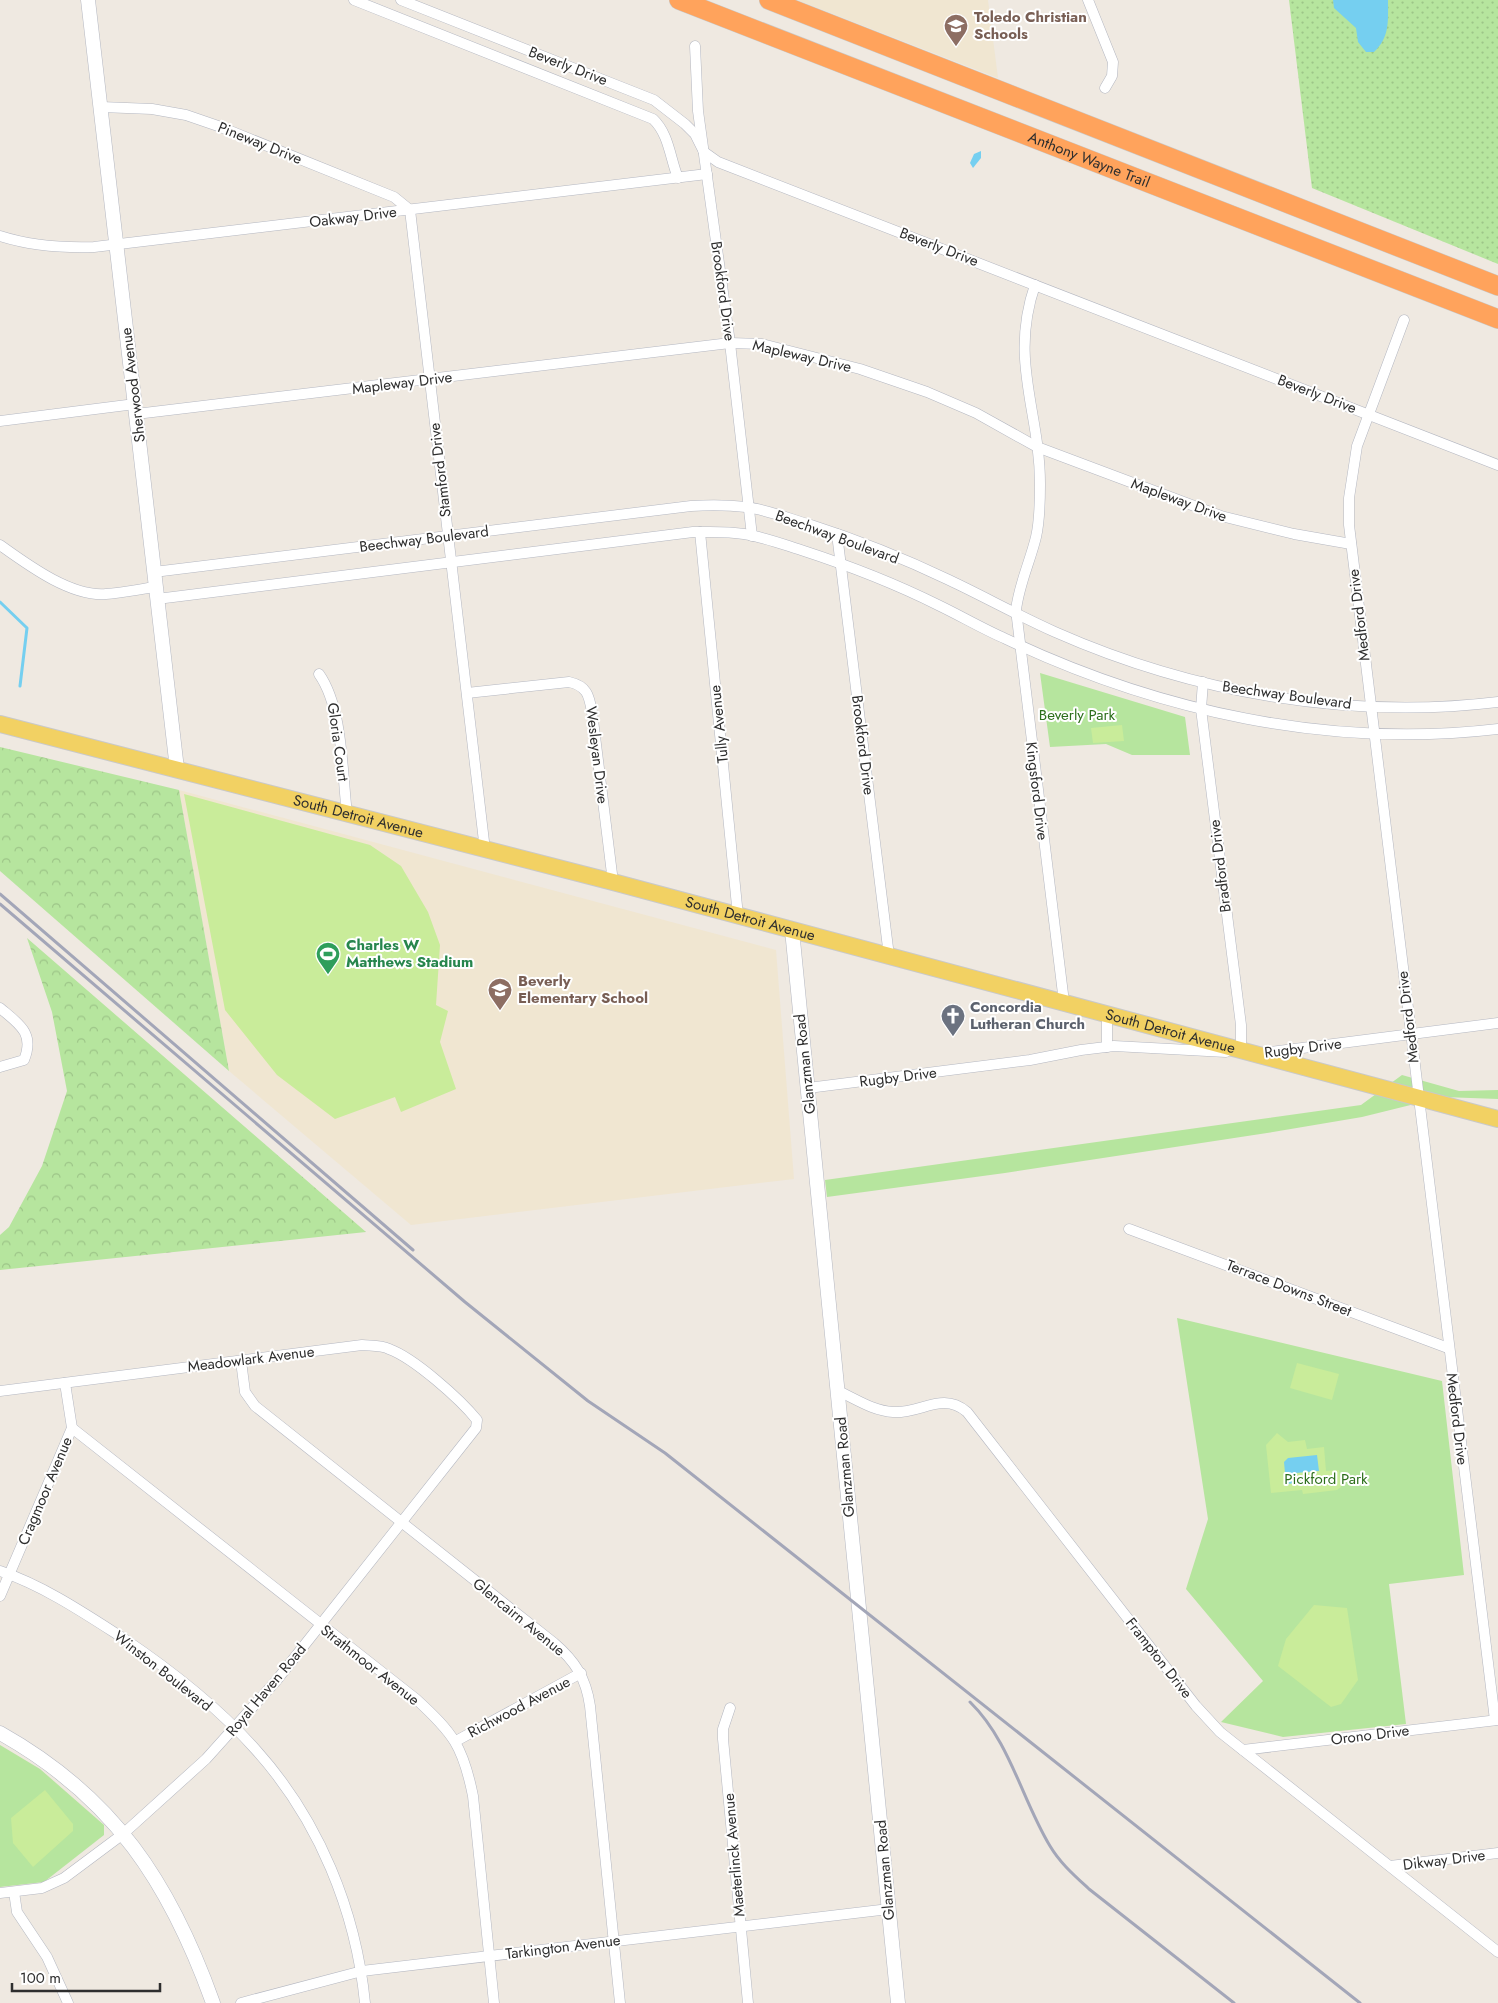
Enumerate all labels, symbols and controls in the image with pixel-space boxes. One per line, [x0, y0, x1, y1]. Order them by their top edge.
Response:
place label: Toledo Christian Schools [974, 6, 1087, 45]
school or university icon: Toledo Christian Schools [943, 13, 969, 47]
street label: Beverly Drive [525, 41, 611, 91]
street label: Pineway Drive [214, 116, 306, 170]
street label: Anthony Wayne Trail [1025, 126, 1153, 193]
street label: Oakway Drive [308, 201, 398, 233]
street label: Beverly Drive [896, 222, 982, 272]
street label: Brookford Drive [705, 240, 741, 342]
street label: Sherwood Avenue [115, 326, 151, 444]
street label: Mapleway Drive [750, 334, 854, 378]
street label: Mapleway Drive [351, 366, 454, 400]
street label: Beverly Drive [1274, 369, 1360, 419]
street label: Stamford Drive [423, 421, 457, 518]
street label: Mapleway Drive [1128, 472, 1230, 528]
street label: Beechway Boulevard [772, 504, 902, 570]
street label: Beechway Boulevard [358, 520, 490, 558]
street label: Medford Drive [1342, 568, 1376, 662]
street label: Beechway Boulevard [1221, 675, 1353, 715]
street label: Tully Avenue [704, 684, 734, 764]
street label: Brookford Drive [846, 694, 880, 796]
street label: Gloria Court [322, 701, 354, 783]
park label: Beverly Park [1039, 704, 1116, 726]
street label: Wesleyan Drive [580, 705, 614, 805]
street label: Kingsford Drive [1020, 741, 1054, 842]
street label: South Detroit Avenue [291, 789, 426, 844]
street label: Bradford Drive [1203, 818, 1237, 914]
street label: South Detroit Avenue [683, 891, 818, 947]
place label: Charles W Matthews Stadium [346, 934, 473, 973]
sports icon: Charles W Matthews Stadium [315, 941, 341, 975]
place label: Beverly Elementary School [518, 970, 648, 1009]
street label: Medford Drive [1391, 970, 1425, 1064]
school or university icon: Beverly Elementary School [487, 977, 513, 1011]
place label: Concordia Lutheran Church [970, 996, 1085, 1035]
church icon: Concordia Lutheran Church [940, 1003, 966, 1037]
street label: South Detroit Avenue [1103, 1003, 1238, 1059]
street label: Glanzman Road [789, 1013, 821, 1115]
street label: Rugby Drive [1263, 1032, 1343, 1064]
street label: Rugby Drive [858, 1061, 938, 1093]
street label: Terrace Downs Street [1223, 1254, 1355, 1322]
street label: Meadowlark Avenue [186, 1340, 316, 1378]
street label: Medford Drive [1440, 1372, 1474, 1466]
street label: Glanzman Road [830, 1416, 860, 1518]
street label: Cragmoor Avenue [12, 1433, 78, 1549]
park label: Pickford Park [1284, 1468, 1368, 1490]
street label: Glencairn Avenue [468, 1573, 570, 1661]
street label: Frampton Drive [1120, 1613, 1198, 1703]
street label: Strathmoor Avenue [316, 1619, 424, 1711]
street label: Winston Boulevard [109, 1625, 217, 1717]
street label: Royal Haven Road [221, 1639, 311, 1741]
street label: Richwood Avenue [464, 1671, 574, 1743]
street label: Orono Drive [1330, 1719, 1411, 1751]
street label: Maeterlinck Avenue [718, 1792, 750, 1918]
street label: Glanzman Road [870, 1819, 900, 1921]
street label: Dikway Drive [1402, 1844, 1487, 1876]
street label: Tarkington Avenue [504, 1929, 622, 1965]
scale bar [12, 1960, 160, 1992]
text: 100 m [20, 1967, 61, 1989]

